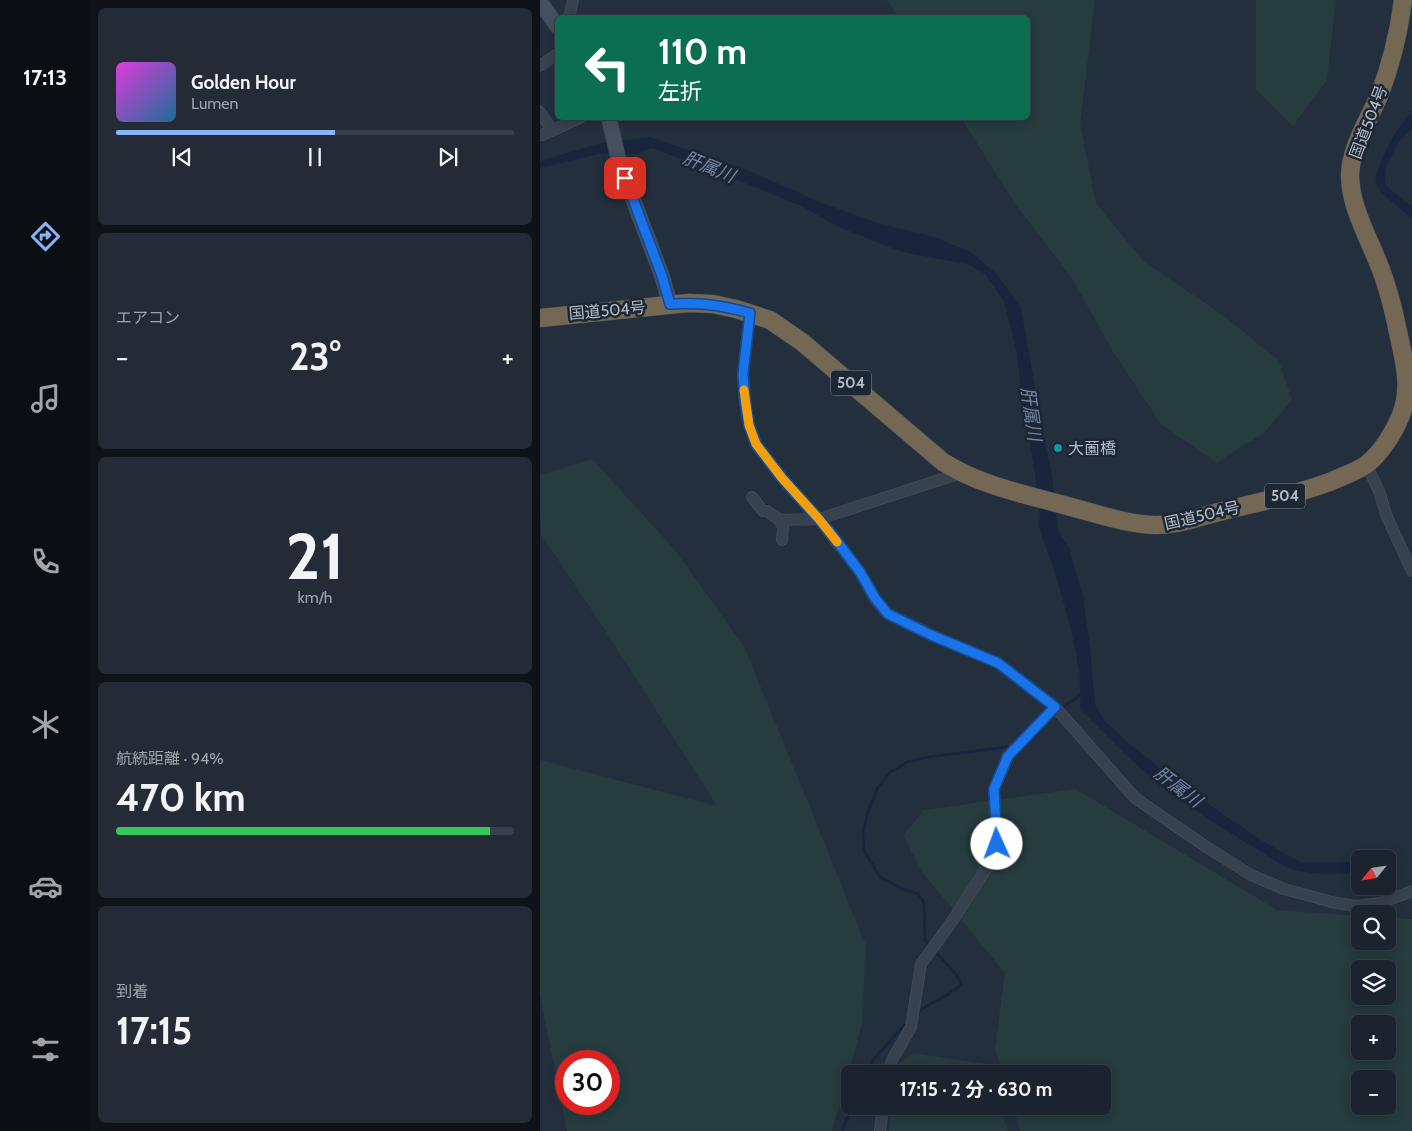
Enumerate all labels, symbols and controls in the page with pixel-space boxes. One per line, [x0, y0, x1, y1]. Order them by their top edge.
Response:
text: 110 m [658, 30, 747, 73]
icon: left [575, 35, 640, 100]
text: 17:13 [23, 64, 67, 91]
text: Golden Hour [191, 71, 296, 94]
text: 左折 [658, 78, 702, 105]
street label: 国道504号 [1346, 83, 1391, 162]
text: Lumen [191, 94, 238, 113]
icon: previous [168, 143, 196, 171]
icon: pause [301, 143, 329, 171]
icon: next [434, 143, 462, 171]
water label: 肝属川 [680, 147, 740, 188]
pin [604, 157, 646, 199]
icon: arrive [611, 164, 639, 192]
icon: directions [28, 219, 63, 254]
street label: 国道504号 [568, 298, 646, 323]
text: エアコン [116, 308, 180, 327]
text: 23° [289, 333, 341, 380]
text: − [116, 340, 128, 374]
text: + [502, 340, 514, 374]
road number: 504 [831, 370, 871, 396]
icon: music [28, 381, 63, 416]
water label: 肝属川 [1016, 386, 1046, 444]
place label: 大薗橋 [1068, 439, 1116, 458]
marker: 大薗橋 [1052, 442, 1064, 454]
road number: 504 [1265, 484, 1305, 508]
street label: 国道504号 [1162, 498, 1242, 533]
text: 21 [286, 516, 344, 595]
icon: phone [28, 544, 63, 579]
text: km/h [297, 588, 333, 607]
icon: climate [28, 707, 63, 742]
text: 航続距離 · 94% [116, 749, 224, 768]
water label: 肝属川 [1150, 762, 1208, 813]
text: 470 km [116, 774, 245, 821]
position arrow [970, 817, 1022, 869]
north arrow [1351, 850, 1396, 895]
map controls [1351, 850, 1396, 1115]
icon: car [28, 869, 63, 904]
button: search [1351, 905, 1396, 950]
button: layers [1351, 960, 1396, 1005]
text: 到着 [116, 982, 148, 1001]
text: 17:15 [116, 1007, 192, 1054]
button: + [1351, 1015, 1396, 1060]
icon: filters [28, 1032, 63, 1067]
speed limit sign: 30 [555, 1050, 620, 1115]
button: − [1351, 1070, 1396, 1115]
text: 17:15 · 2 分 · 630 m [900, 1078, 1052, 1101]

